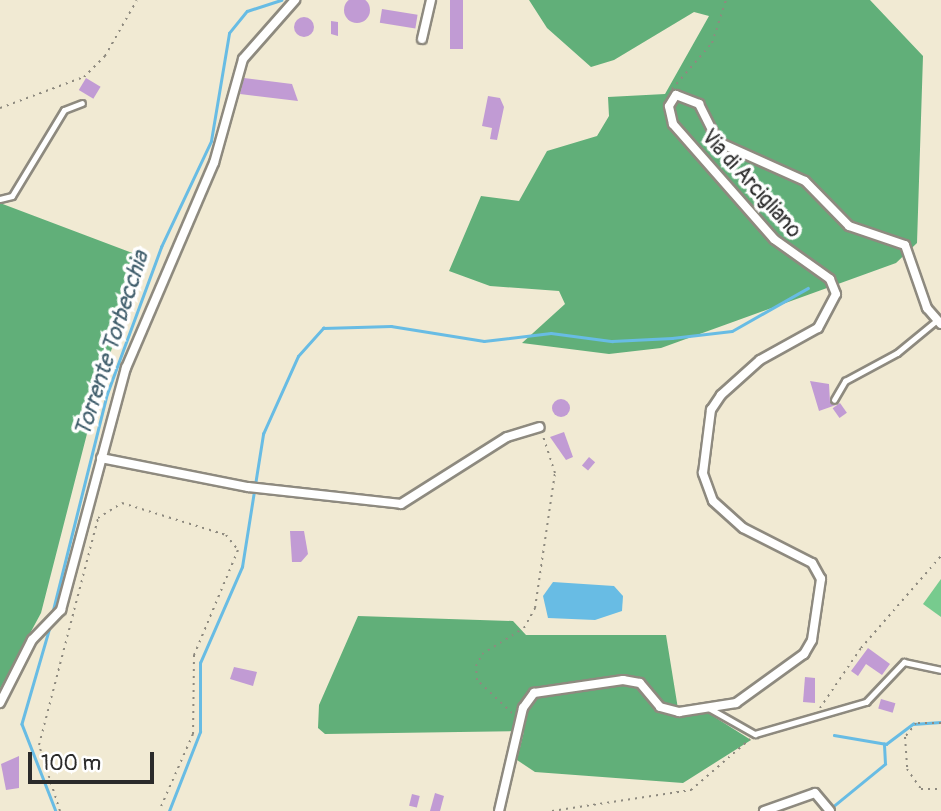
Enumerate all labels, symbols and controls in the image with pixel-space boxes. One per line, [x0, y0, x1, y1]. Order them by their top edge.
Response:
street label: Via di Arcigliano [696, 125, 806, 243]
water label: Torrente Torbecchia [69, 248, 155, 440]
scale bar [32, 738, 158, 782]
text: 100 m [41, 750, 101, 777]

